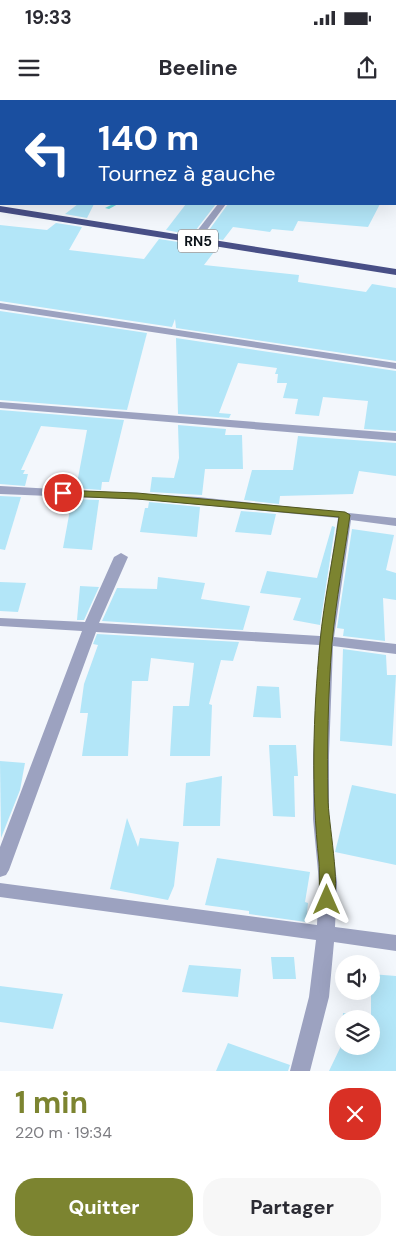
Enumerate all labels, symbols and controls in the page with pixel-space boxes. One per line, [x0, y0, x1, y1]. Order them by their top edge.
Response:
text: 19:33 [25, 5, 72, 30]
text: Beeline [158, 53, 238, 82]
icon: menu [15, 54, 43, 82]
icon: share [353, 54, 381, 82]
text: 140 m [98, 115, 199, 161]
icon: left [15, 120, 80, 185]
text: Tournez à gauche [98, 159, 276, 188]
road number: RN5 [178, 230, 218, 252]
pin [42, 472, 84, 514]
icon: arrive [49, 479, 77, 507]
position arrow [300, 873, 352, 925]
map controls [335, 955, 380, 1055]
button: sound [335, 955, 380, 1000]
button: layers [335, 1010, 380, 1055]
text: 1 min [15, 1083, 88, 1122]
button: close [329, 1088, 381, 1140]
text: 220 m · 19:34 [15, 1122, 112, 1143]
button: Quitter [15, 1178, 193, 1236]
button: Partager [203, 1178, 381, 1236]

